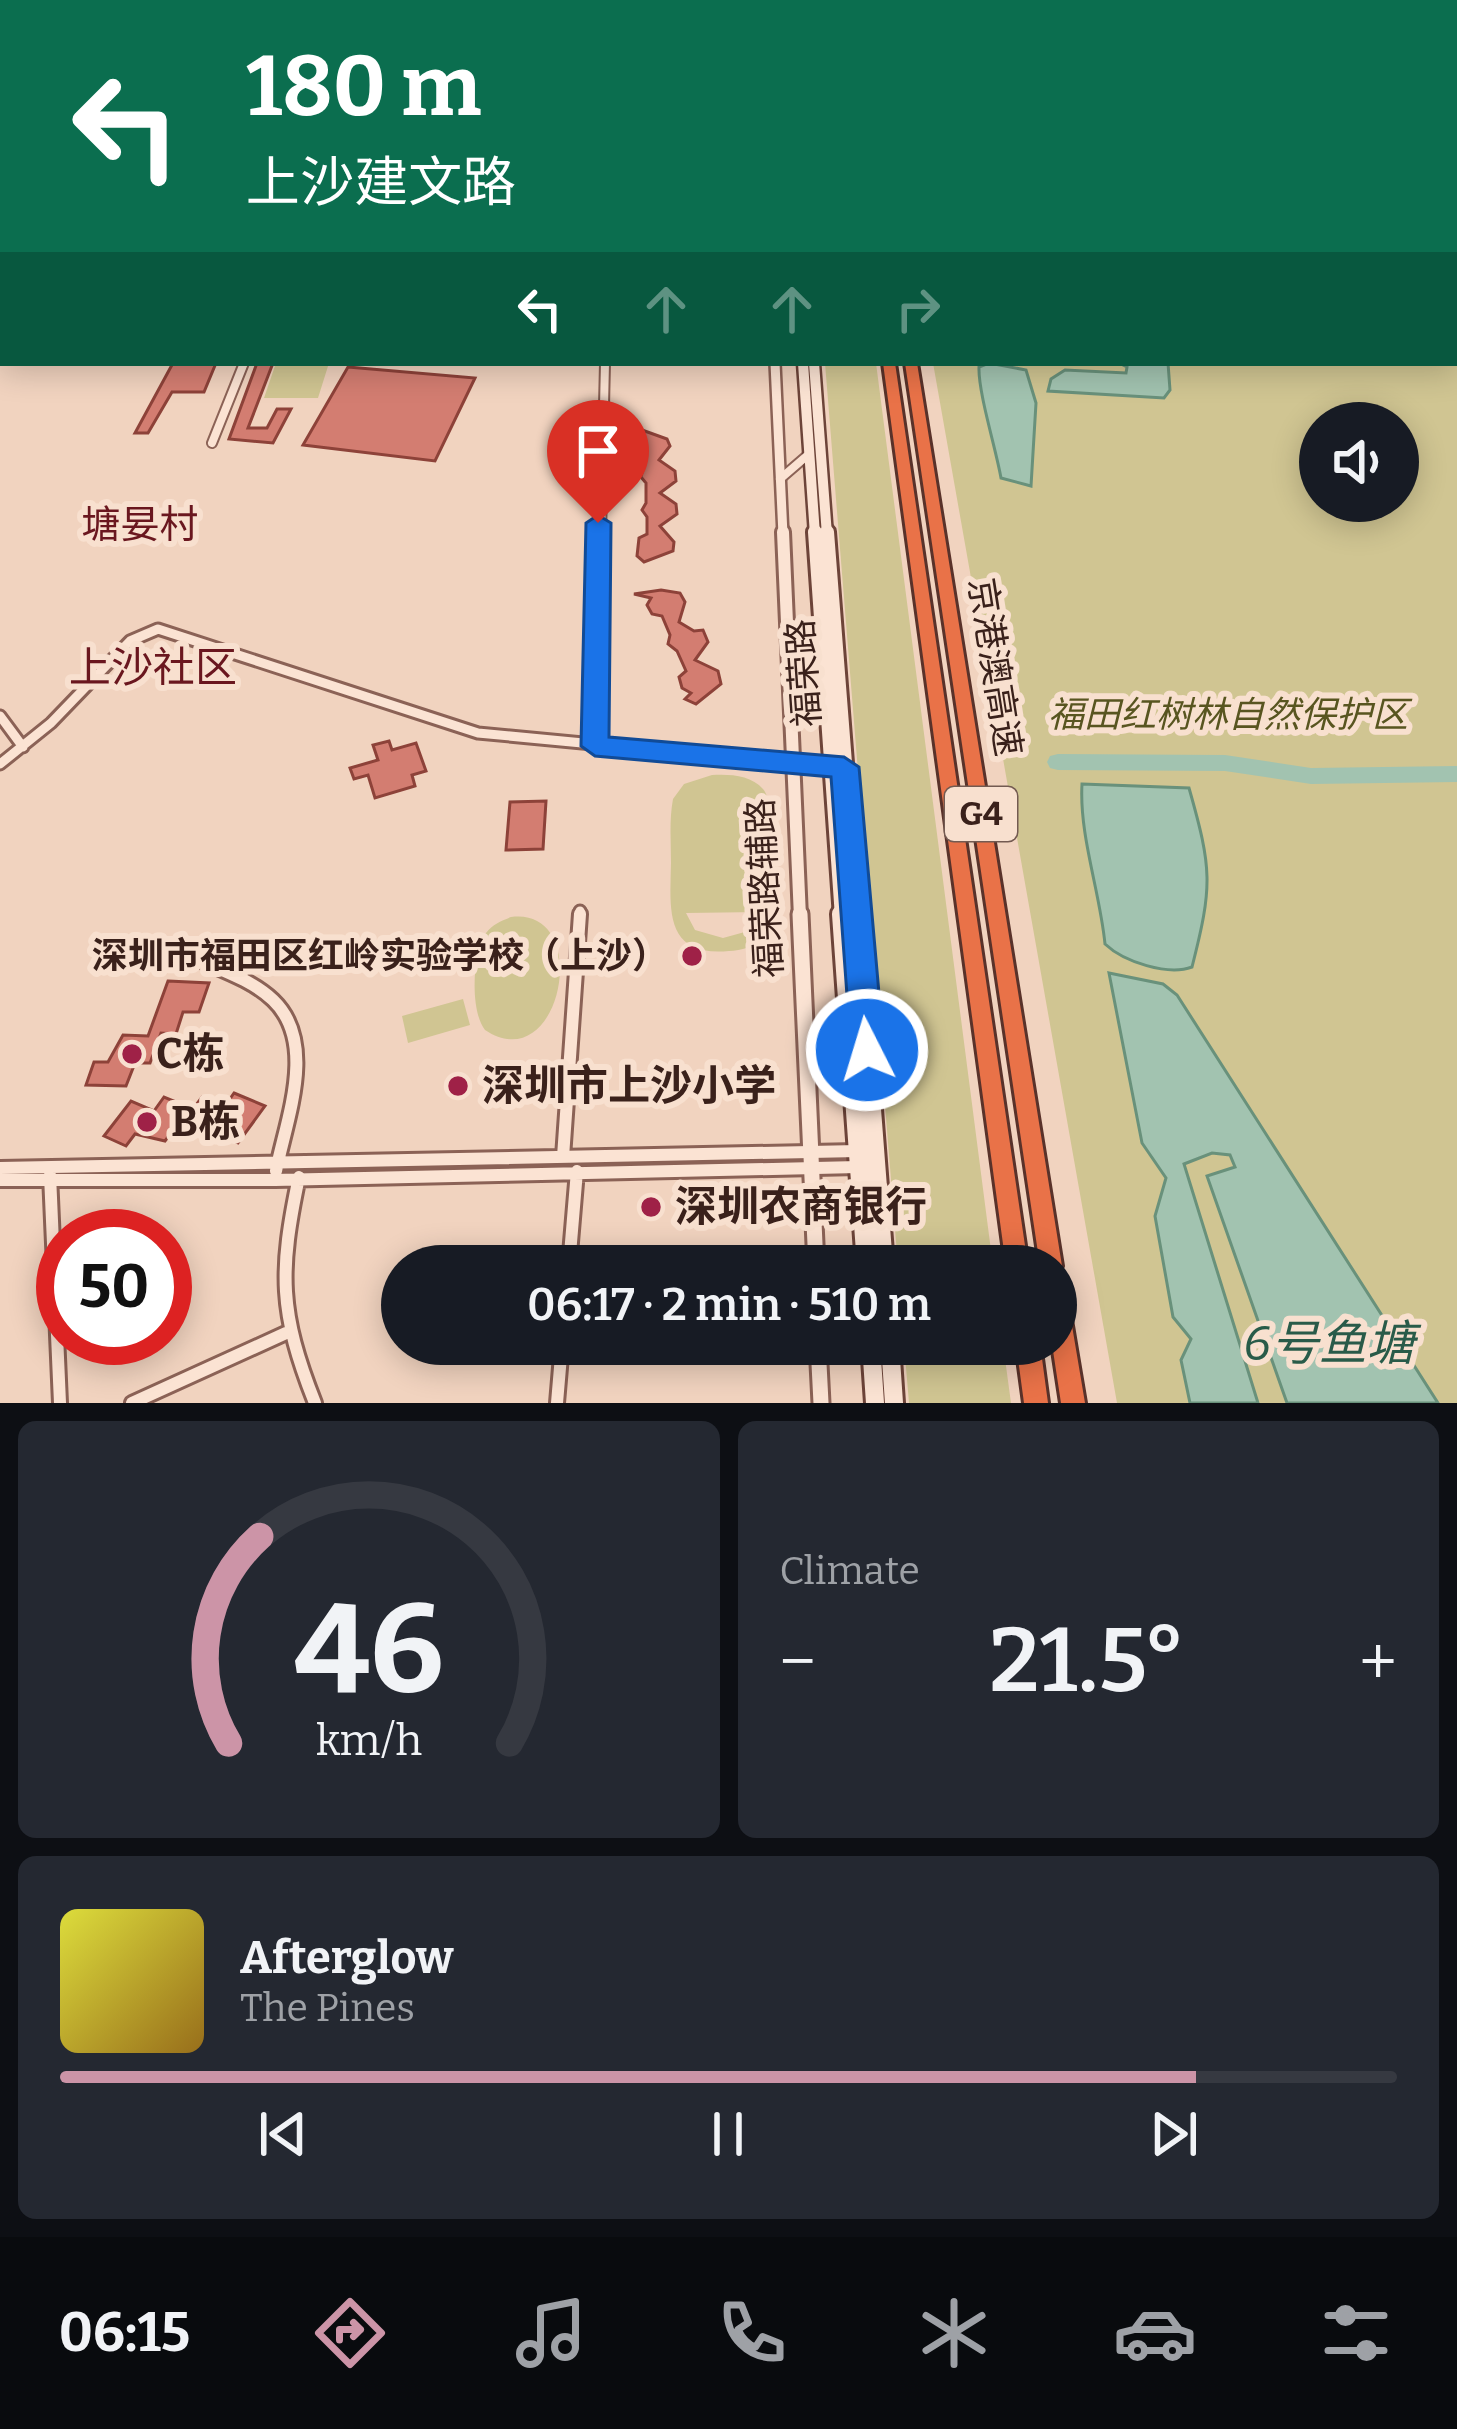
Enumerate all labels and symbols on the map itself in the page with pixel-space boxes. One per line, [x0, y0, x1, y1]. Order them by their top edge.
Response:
pin [547, 400, 649, 523]
district label: 塘妟村 [81, 502, 199, 548]
street label: 京港澳高速 [959, 575, 1031, 759]
street label: 福荣路 [778, 618, 830, 728]
district label: 上沙社区 [69, 643, 237, 693]
park label: 福田红树林自然保护区 [1048, 693, 1413, 737]
road number: G4 [945, 787, 1017, 841]
street label: 福荣路辅路 [738, 797, 792, 979]
place label: 深圳市福田区红岭实验学校（上沙） [92, 934, 668, 978]
marker: 深圳市福田区红岭实验学校（上沙） [679, 943, 705, 969]
position arrow [804, 987, 930, 1113]
place label: C栋 [156, 1029, 225, 1079]
marker: C栋 [119, 1041, 145, 1067]
place label: 深圳市上沙小学 [482, 1061, 776, 1111]
marker: 深圳市上沙小学 [445, 1073, 471, 1099]
place label: B栋 [171, 1097, 240, 1147]
marker: B栋 [134, 1109, 160, 1135]
place label: 深圳农商银行 [675, 1182, 927, 1232]
marker: 深圳农商银行 [638, 1194, 664, 1220]
speed limit sign: 50 [36, 1209, 192, 1365]
water label: 6号鱼塘 [1243, 1315, 1422, 1373]

